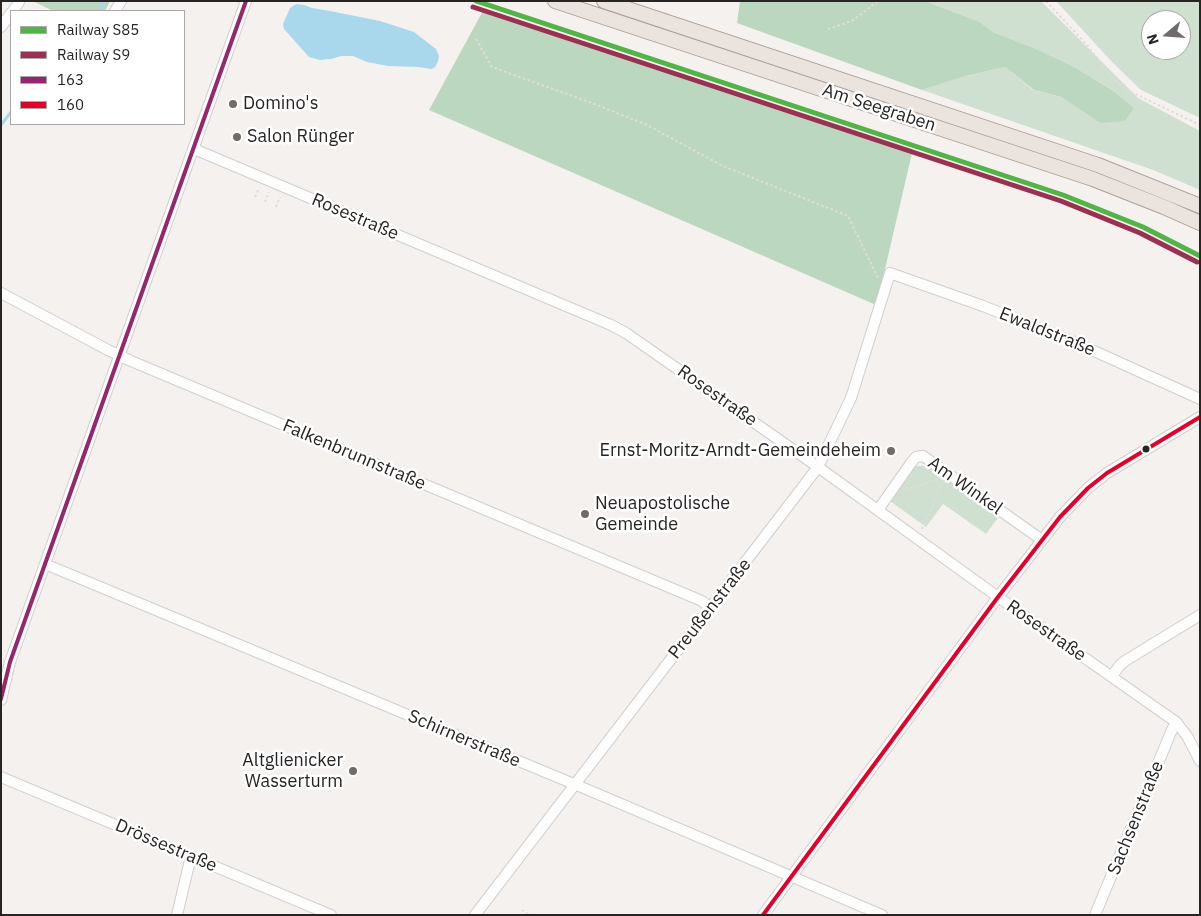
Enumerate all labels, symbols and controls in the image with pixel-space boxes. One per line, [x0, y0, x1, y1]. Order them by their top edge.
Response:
legend [10, 10, 185, 125]
north arrow [1141, 10, 1191, 60]
text: Railway S85 [57, 20, 139, 39]
text: N [1143, 32, 1163, 47]
text: Railway S9 [57, 45, 130, 64]
text: 163 [57, 70, 84, 89]
street label: Am Seegraben [820, 80, 938, 136]
place label: Domino's [243, 93, 318, 115]
text: 160 [57, 95, 84, 114]
marker: Domino's [227, 98, 239, 110]
place label: Salon Rünger [247, 126, 354, 148]
marker: Salon Rünger [231, 131, 243, 143]
street label: Rosestraße [308, 189, 402, 245]
street label: Ewaldstraße [996, 303, 1098, 361]
street label: Rosestraße [673, 361, 761, 431]
street label: Falkenbrunnstraße [279, 415, 429, 495]
place label: Ernst-Moritz-Arndt-Gemeindeheim [599, 440, 881, 462]
unlabelled marker [1141, 444, 1151, 454]
marker: Ernst-Moritz-Arndt-Gemeindeheim [885, 445, 897, 457]
street label: Am Winkel [923, 452, 1007, 520]
place label: Neuapostolische Gemeinde [595, 493, 730, 536]
marker: Neuapostolische Gemeinde [579, 508, 591, 520]
street label: Preußenstraße [664, 554, 756, 664]
street label: Rosestraße [1002, 596, 1090, 666]
street label: Schirnerstraße [405, 706, 523, 772]
place label: Altglienicker Wasserturm [242, 750, 343, 792]
street label: Sachsenstraße [1103, 758, 1169, 878]
marker: Altglienicker Wasserturm [347, 765, 359, 777]
street label: Drössestraße [112, 815, 220, 877]

